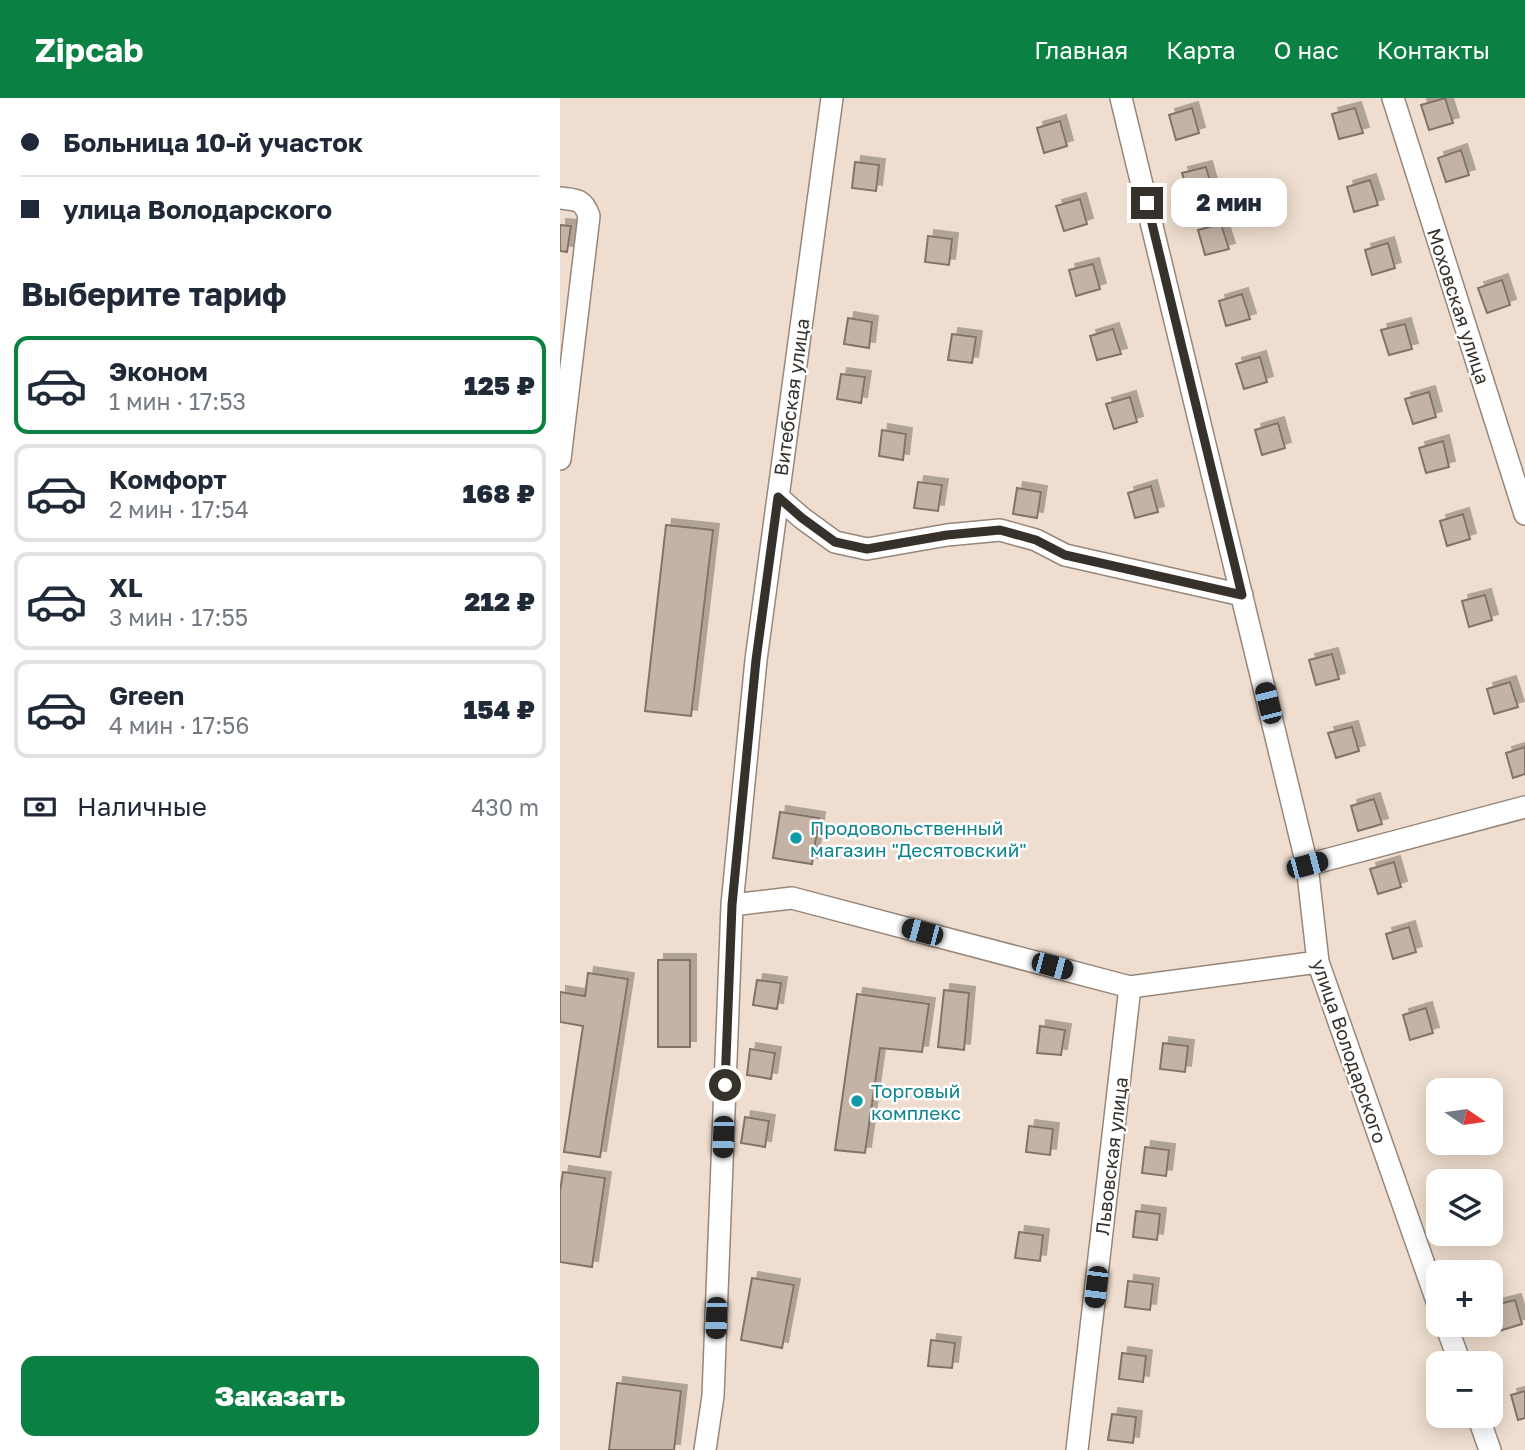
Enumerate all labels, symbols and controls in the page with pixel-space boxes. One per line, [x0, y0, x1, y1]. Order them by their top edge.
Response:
text: Zipcab [35, 30, 144, 69]
text: Главная [1034, 35, 1128, 64]
text: Карта [1166, 35, 1236, 64]
text: О нас [1274, 35, 1339, 64]
text: Контакты [1377, 35, 1490, 64]
text: Больница 10-й участок [63, 127, 363, 158]
callout: 2 мин [1172, 178, 1287, 228]
route end [1131, 187, 1163, 219]
text: 2 мин [1196, 188, 1262, 216]
text: улица Володарского [63, 194, 332, 225]
street label: Моховская улица [1423, 225, 1495, 387]
text: Выберите тариф [21, 275, 287, 313]
street label: Витебская улица [769, 317, 813, 477]
icon: car [25, 354, 88, 417]
text: Эконом [109, 356, 208, 387]
text: 125 ₽ [464, 370, 535, 401]
text: 1 мин · 17:53 [109, 387, 246, 415]
icon: car [25, 462, 88, 525]
text: Комфорт [109, 464, 227, 495]
text: 168 ₽ [463, 478, 535, 509]
text: 2 мин · 17:54 [109, 495, 249, 523]
icon: car [25, 570, 88, 633]
text: XL [109, 572, 143, 603]
text: 212 ₽ [464, 586, 535, 617]
text: 3 мин · 17:55 [109, 603, 248, 631]
icon: car [25, 678, 88, 741]
text: Green [109, 680, 184, 711]
car [1253, 680, 1284, 726]
text: 154 ₽ [464, 694, 535, 725]
text: 4 мин · 17:56 [109, 711, 249, 739]
icon: cash [21, 788, 59, 826]
text: Наличные [77, 791, 207, 822]
text: 430 m [471, 793, 539, 821]
place label: Продовольственный магазин "Деcятовский" [810, 816, 1027, 861]
marker: Продовольственный магазин "Деcятовский" [788, 830, 804, 846]
car [1284, 849, 1331, 881]
car [899, 916, 946, 948]
car [1029, 950, 1076, 982]
street label: улица Володарского [1308, 956, 1392, 1146]
route start [709, 1069, 741, 1101]
street label: Львовская улица [1090, 1075, 1132, 1237]
north arrow [1426, 1078, 1503, 1155]
map controls [1426, 1078, 1503, 1428]
place label: Торговый комплекс [871, 1079, 961, 1124]
marker: Торговый комплекс [849, 1093, 865, 1109]
car [712, 1116, 735, 1158]
button: layers [1426, 1169, 1503, 1246]
button: + [1426, 1260, 1503, 1337]
car [1084, 1265, 1109, 1309]
car [705, 1297, 728, 1339]
button: − [1426, 1351, 1503, 1428]
button: Заказать [21, 1356, 539, 1436]

